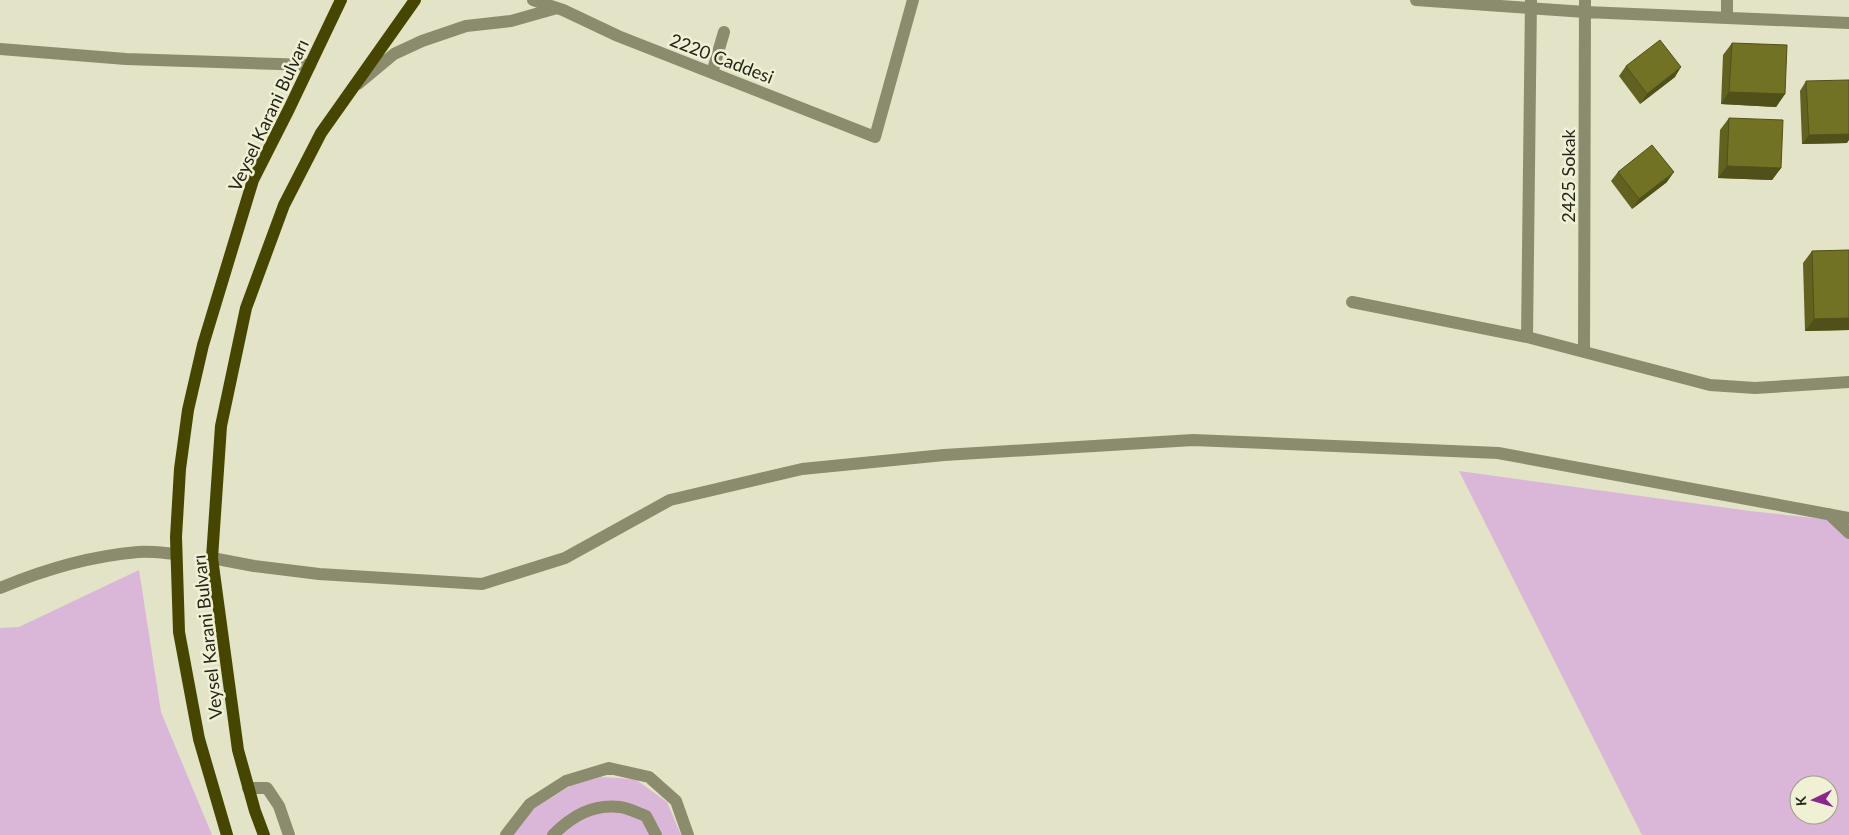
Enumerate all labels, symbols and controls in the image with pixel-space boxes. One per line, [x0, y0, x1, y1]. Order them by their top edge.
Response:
street label: 2220 Caddesi [667, 28, 777, 88]
street label: Veysel Karani Bulvarı [223, 36, 313, 194]
street label: 2425 Sokak [1557, 128, 1579, 223]
street label: Veysel Karani Bulvarı [187, 554, 227, 720]
north arrow [1789, 775, 1839, 825]
text: K [1792, 795, 1809, 807]

